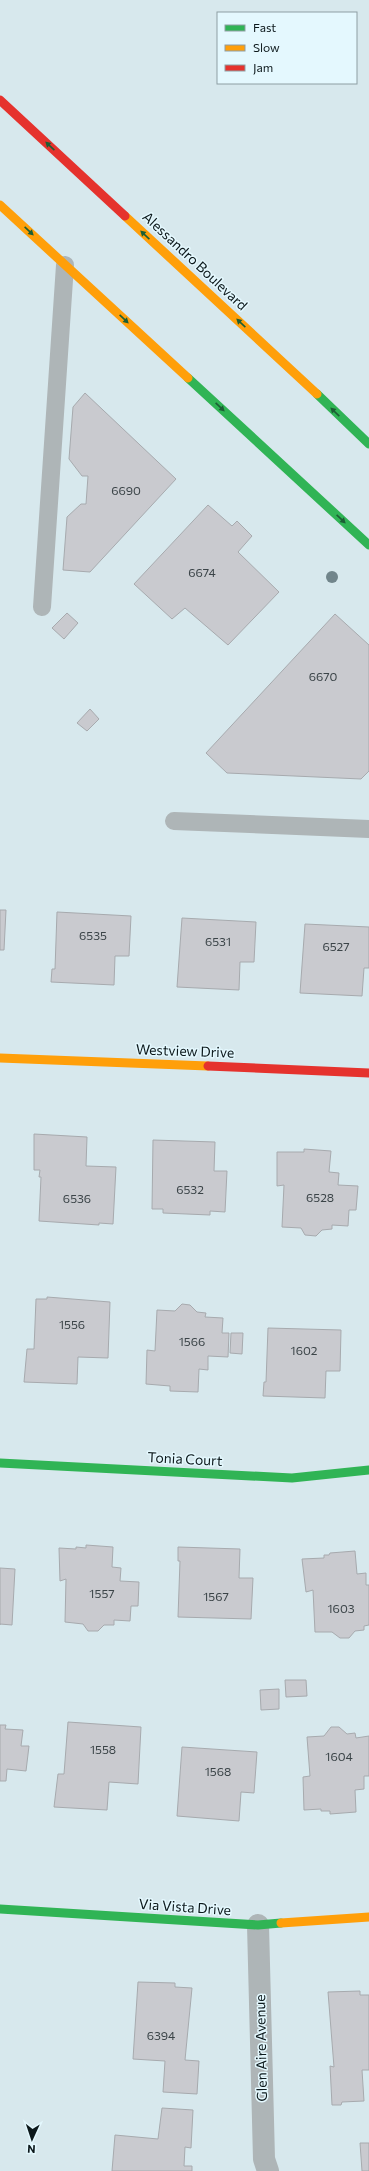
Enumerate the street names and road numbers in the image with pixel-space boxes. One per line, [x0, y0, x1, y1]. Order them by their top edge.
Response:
street label: Alessandro Boulevard [139, 208, 251, 314]
street label: Westview Drive [136, 1040, 235, 1061]
street label: Tonia Court [147, 1448, 223, 1469]
street label: Via Vista Drive [138, 1895, 232, 1918]
street label: Glen Aire Avenue [251, 1994, 270, 2102]

